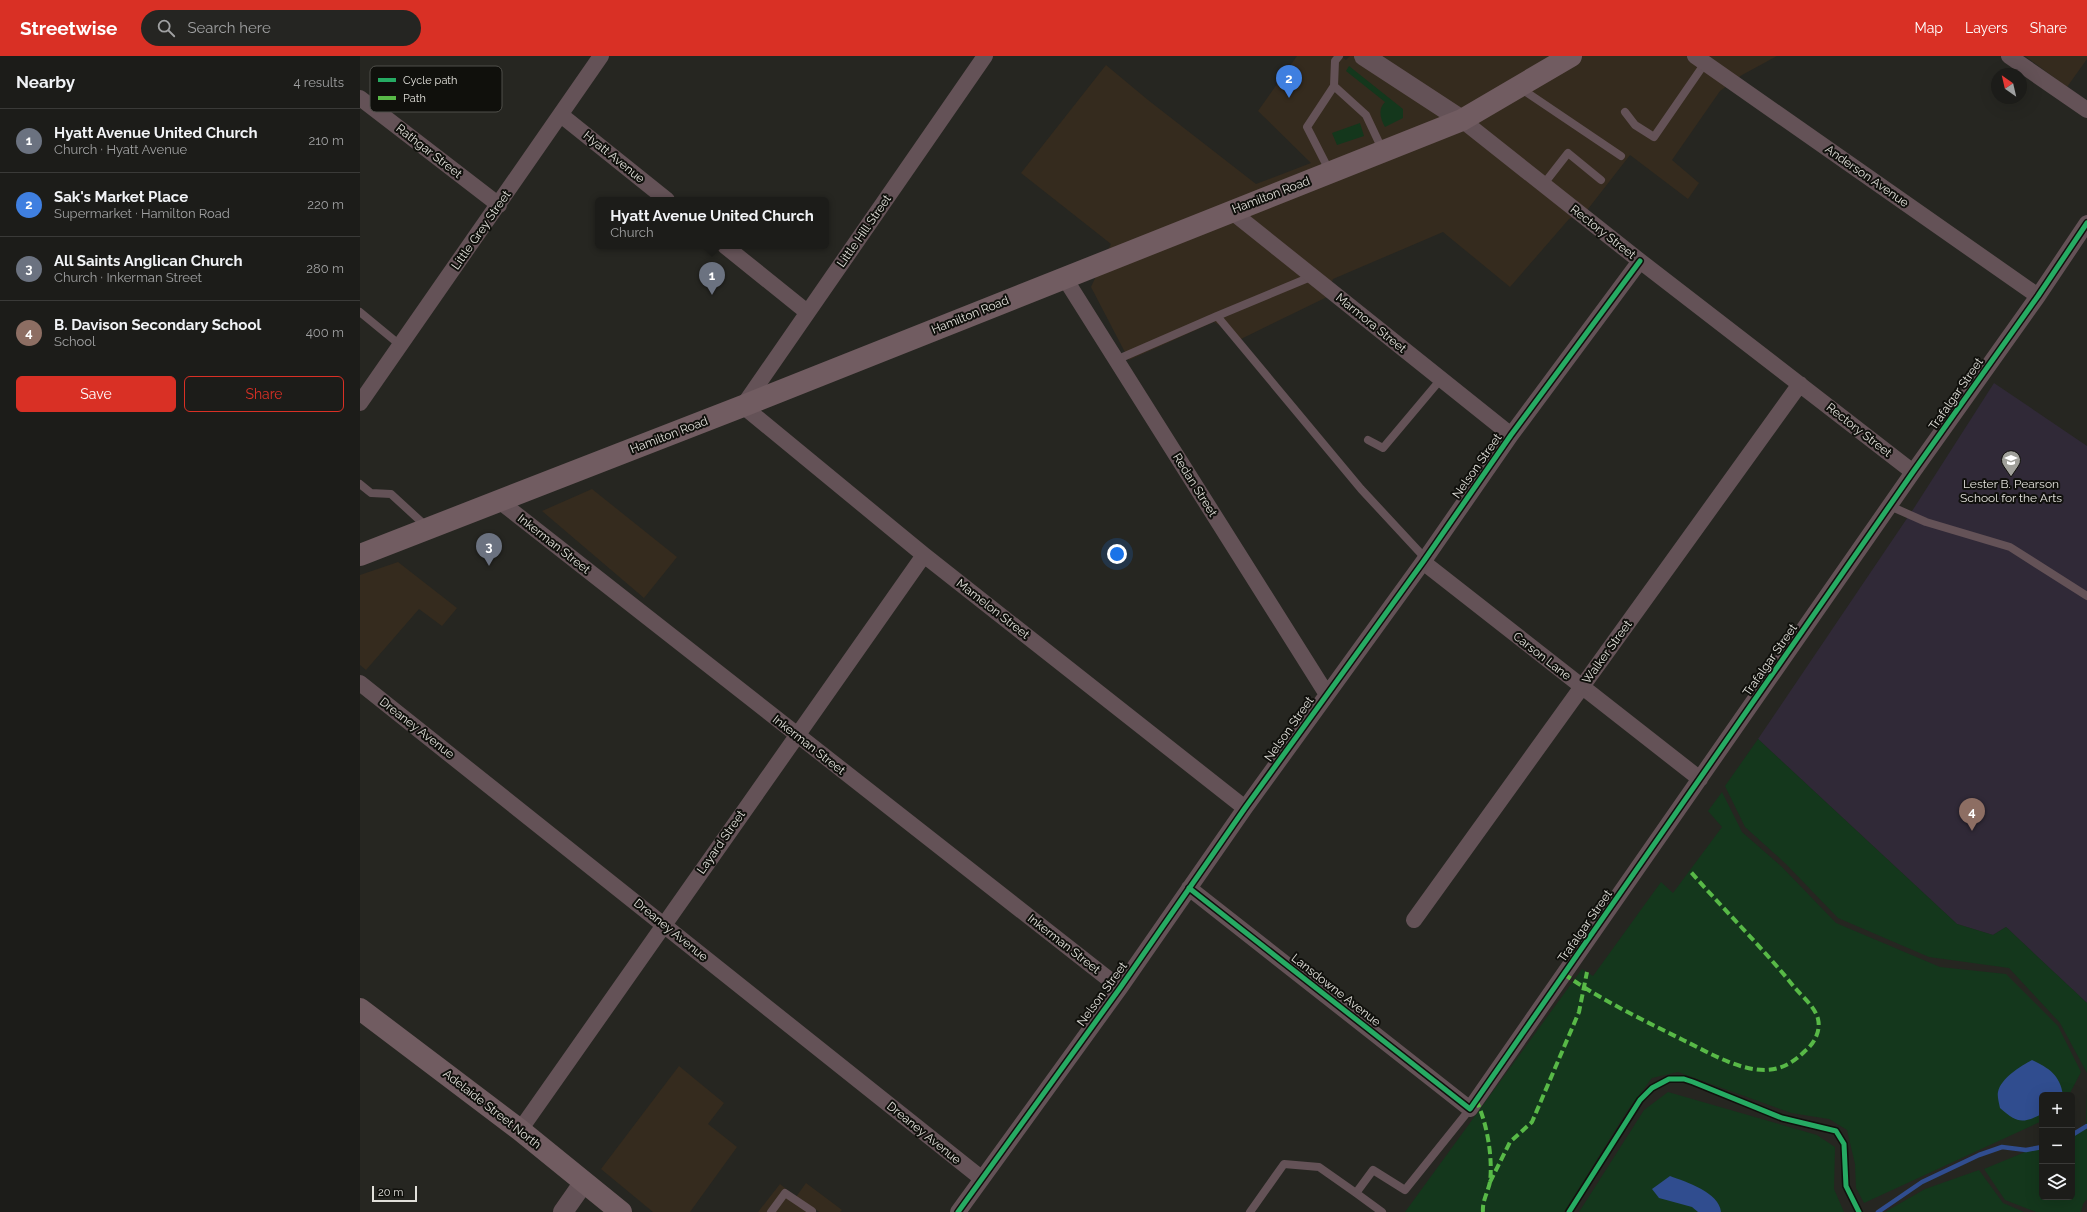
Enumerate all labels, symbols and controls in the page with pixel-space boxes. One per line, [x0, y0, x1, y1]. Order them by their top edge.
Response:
search box [141, 10, 421, 46]
text: Streetwise [20, 17, 117, 39]
icon: search [155, 17, 177, 39]
text: Search here [187, 19, 271, 37]
text: Map [1915, 20, 1943, 36]
text: Layers [1965, 20, 2008, 36]
text: Share [2030, 20, 2067, 36]
pin: 2 [1276, 65, 1302, 98]
legend [370, 66, 502, 112]
north arrow [1991, 68, 2027, 104]
text: Nearby [16, 72, 75, 92]
text: Cycle path [403, 74, 457, 87]
text: 4 results [293, 75, 344, 90]
text: Path [403, 92, 426, 105]
street label: Rathgar Street [393, 121, 465, 181]
text: Hyatt Avenue United Church [54, 124, 258, 142]
street label: Hyatt Avenue [581, 128, 647, 186]
text: 1 [26, 133, 32, 148]
text: 210 m [308, 133, 344, 148]
text: Church · Hyatt Avenue [54, 142, 187, 157]
street label: Anderson Avenue [1823, 142, 1911, 210]
street label: Hamilton Road [1230, 174, 1312, 216]
text: Sak's Market Place [54, 188, 188, 206]
street label: Little Grey Street [449, 188, 513, 272]
street label: Little Hill Street [834, 192, 894, 270]
text: 2 [25, 197, 33, 212]
text: 220 m [307, 197, 344, 212]
popup [595, 197, 829, 249]
street label: Rectory Street [1568, 202, 1638, 262]
text: Supermarket · Hamilton Road [54, 206, 230, 221]
text: Hyatt Avenue United Church [610, 207, 814, 225]
text: Church [610, 225, 653, 240]
text: All Saints Anglican Church [54, 252, 242, 270]
text: 3 [25, 261, 33, 276]
text: 280 m [306, 261, 344, 276]
pin: 1 [699, 262, 725, 295]
text: Church · Inkerman Street [54, 270, 202, 285]
street label: Marmora Street [1333, 290, 1409, 356]
street label: Hamilton Road [929, 293, 1011, 337]
text: B. Davison Secondary School [54, 316, 261, 334]
text: 4 [25, 325, 33, 340]
text: 400 m [306, 325, 344, 340]
text: School [54, 334, 96, 349]
street label: Trafalgar Street [1926, 355, 1986, 433]
button: Save [16, 376, 176, 412]
button: Share [184, 376, 344, 412]
street label: Rectory Street [1824, 400, 1894, 460]
street label: Hamilton Road [628, 414, 710, 456]
street label: Nelson Street [1450, 431, 1504, 501]
school or university icon: Lester B. Pearson School for the Arts [2000, 449, 2022, 477]
street label: Redan Street [1170, 451, 1220, 519]
place label: Lester B. Pearson School for the Arts [1960, 477, 2062, 505]
street label: Inkerman Street [515, 511, 593, 577]
pin: 3 [476, 533, 502, 566]
your location [1107, 544, 1127, 564]
street label: Mamelon Street [954, 576, 1032, 642]
street label: Walker Street [1579, 618, 1635, 686]
street label: Trafalgar Street [1740, 621, 1800, 699]
street label: Carson Lane [1510, 629, 1574, 683]
street label: Dreaney Avenue [377, 694, 457, 762]
street label: Nelson Street [1262, 694, 1316, 764]
street label: Inkerman Street [770, 712, 848, 778]
pin: 4 [1959, 798, 1985, 831]
street label: Layard Street [694, 808, 748, 876]
street label: Trafalgar Street [1555, 887, 1615, 965]
street label: Dreaney Avenue [631, 896, 711, 964]
street label: Inkerman Street [1025, 911, 1103, 977]
street label: Lansdowne Avenue [1289, 951, 1383, 1029]
street label: Nelson Street [1074, 959, 1130, 1029]
street label: Adelaide Street North [440, 1066, 544, 1152]
map controls [2039, 1092, 2075, 1200]
button: + [2039, 1092, 2075, 1128]
street label: Dreaney Avenue [884, 1099, 964, 1167]
button: − [2039, 1128, 2075, 1164]
button: layers [2039, 1164, 2075, 1200]
scale bar [372, 1184, 417, 1203]
text: 20 m [378, 1186, 403, 1199]

